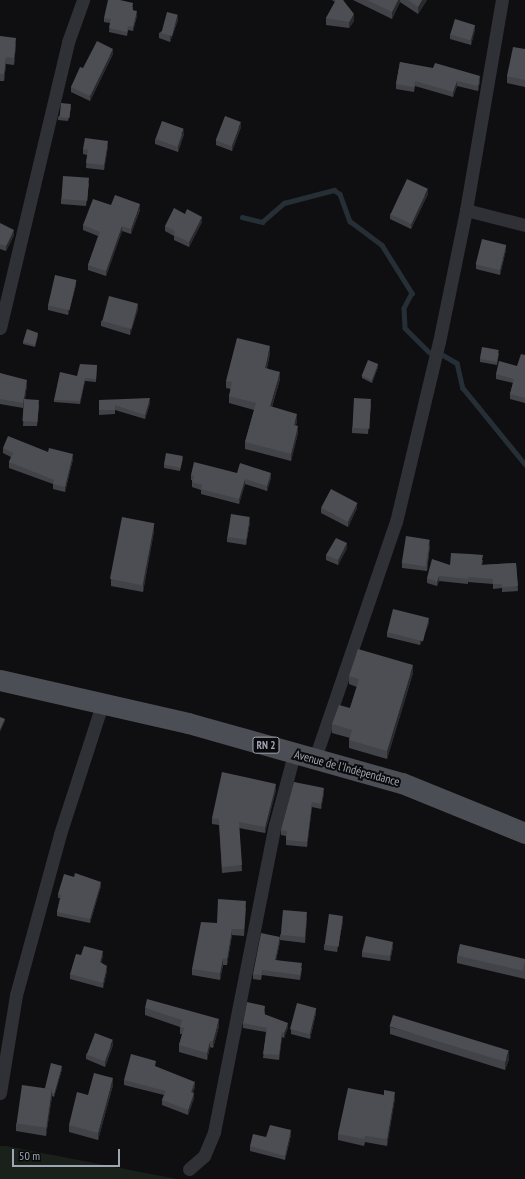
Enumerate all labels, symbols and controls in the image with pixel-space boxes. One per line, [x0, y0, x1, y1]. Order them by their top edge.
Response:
road number: RN 2 [252, 736, 280, 754]
street label: Avenue de l'Indépendance [293, 747, 401, 789]
scale bar [14, 1141, 122, 1167]
text: 50 m [19, 1148, 40, 1163]

